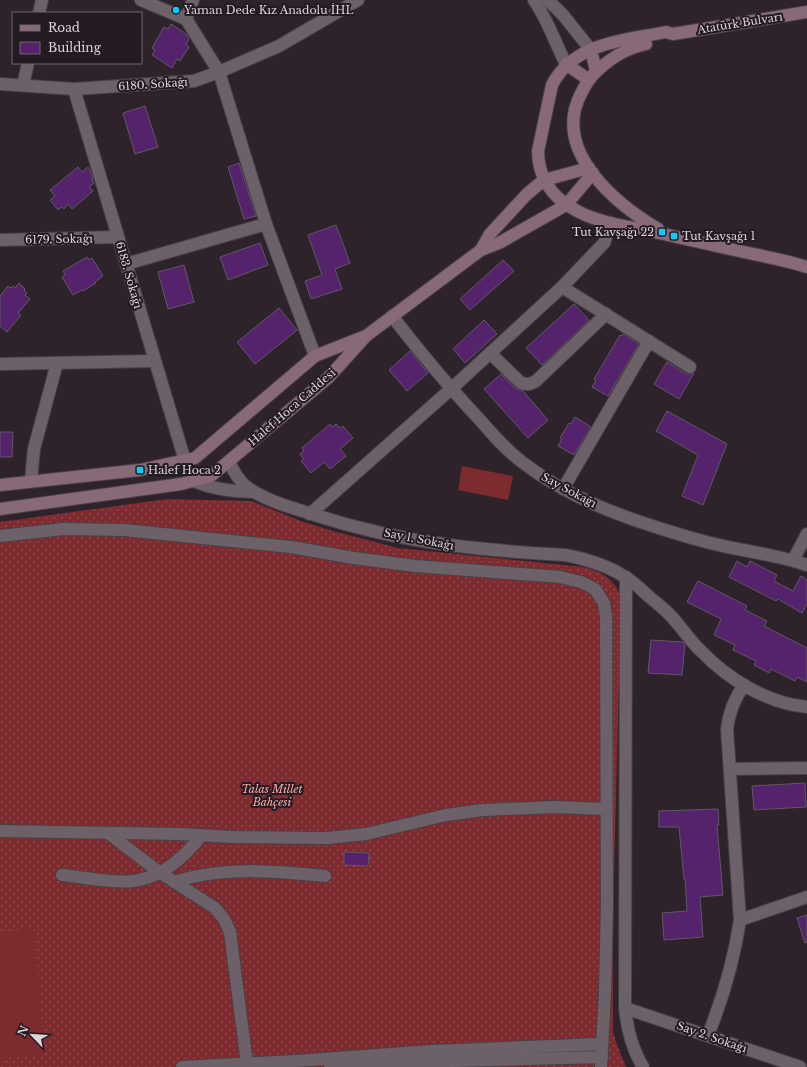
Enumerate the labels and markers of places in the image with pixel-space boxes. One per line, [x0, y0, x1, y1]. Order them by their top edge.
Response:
place label: Yaman Dede Kız Anadolu İHL [183, 3, 353, 17]
marker: Yaman Dede Kız Anadolu İHL [171, 5, 181, 15]
place label: Tut Kavşağı 22 [572, 225, 654, 239]
marker: Tut Kavşağı 22 [657, 227, 667, 237]
place label: Tut Kavşağı 1 [682, 229, 755, 243]
marker: Tut Kavşağı 1 [669, 231, 679, 241]
place label: Halef Hoca 2 [148, 463, 221, 477]
marker: Halef Hoca 2 [135, 465, 145, 475]

